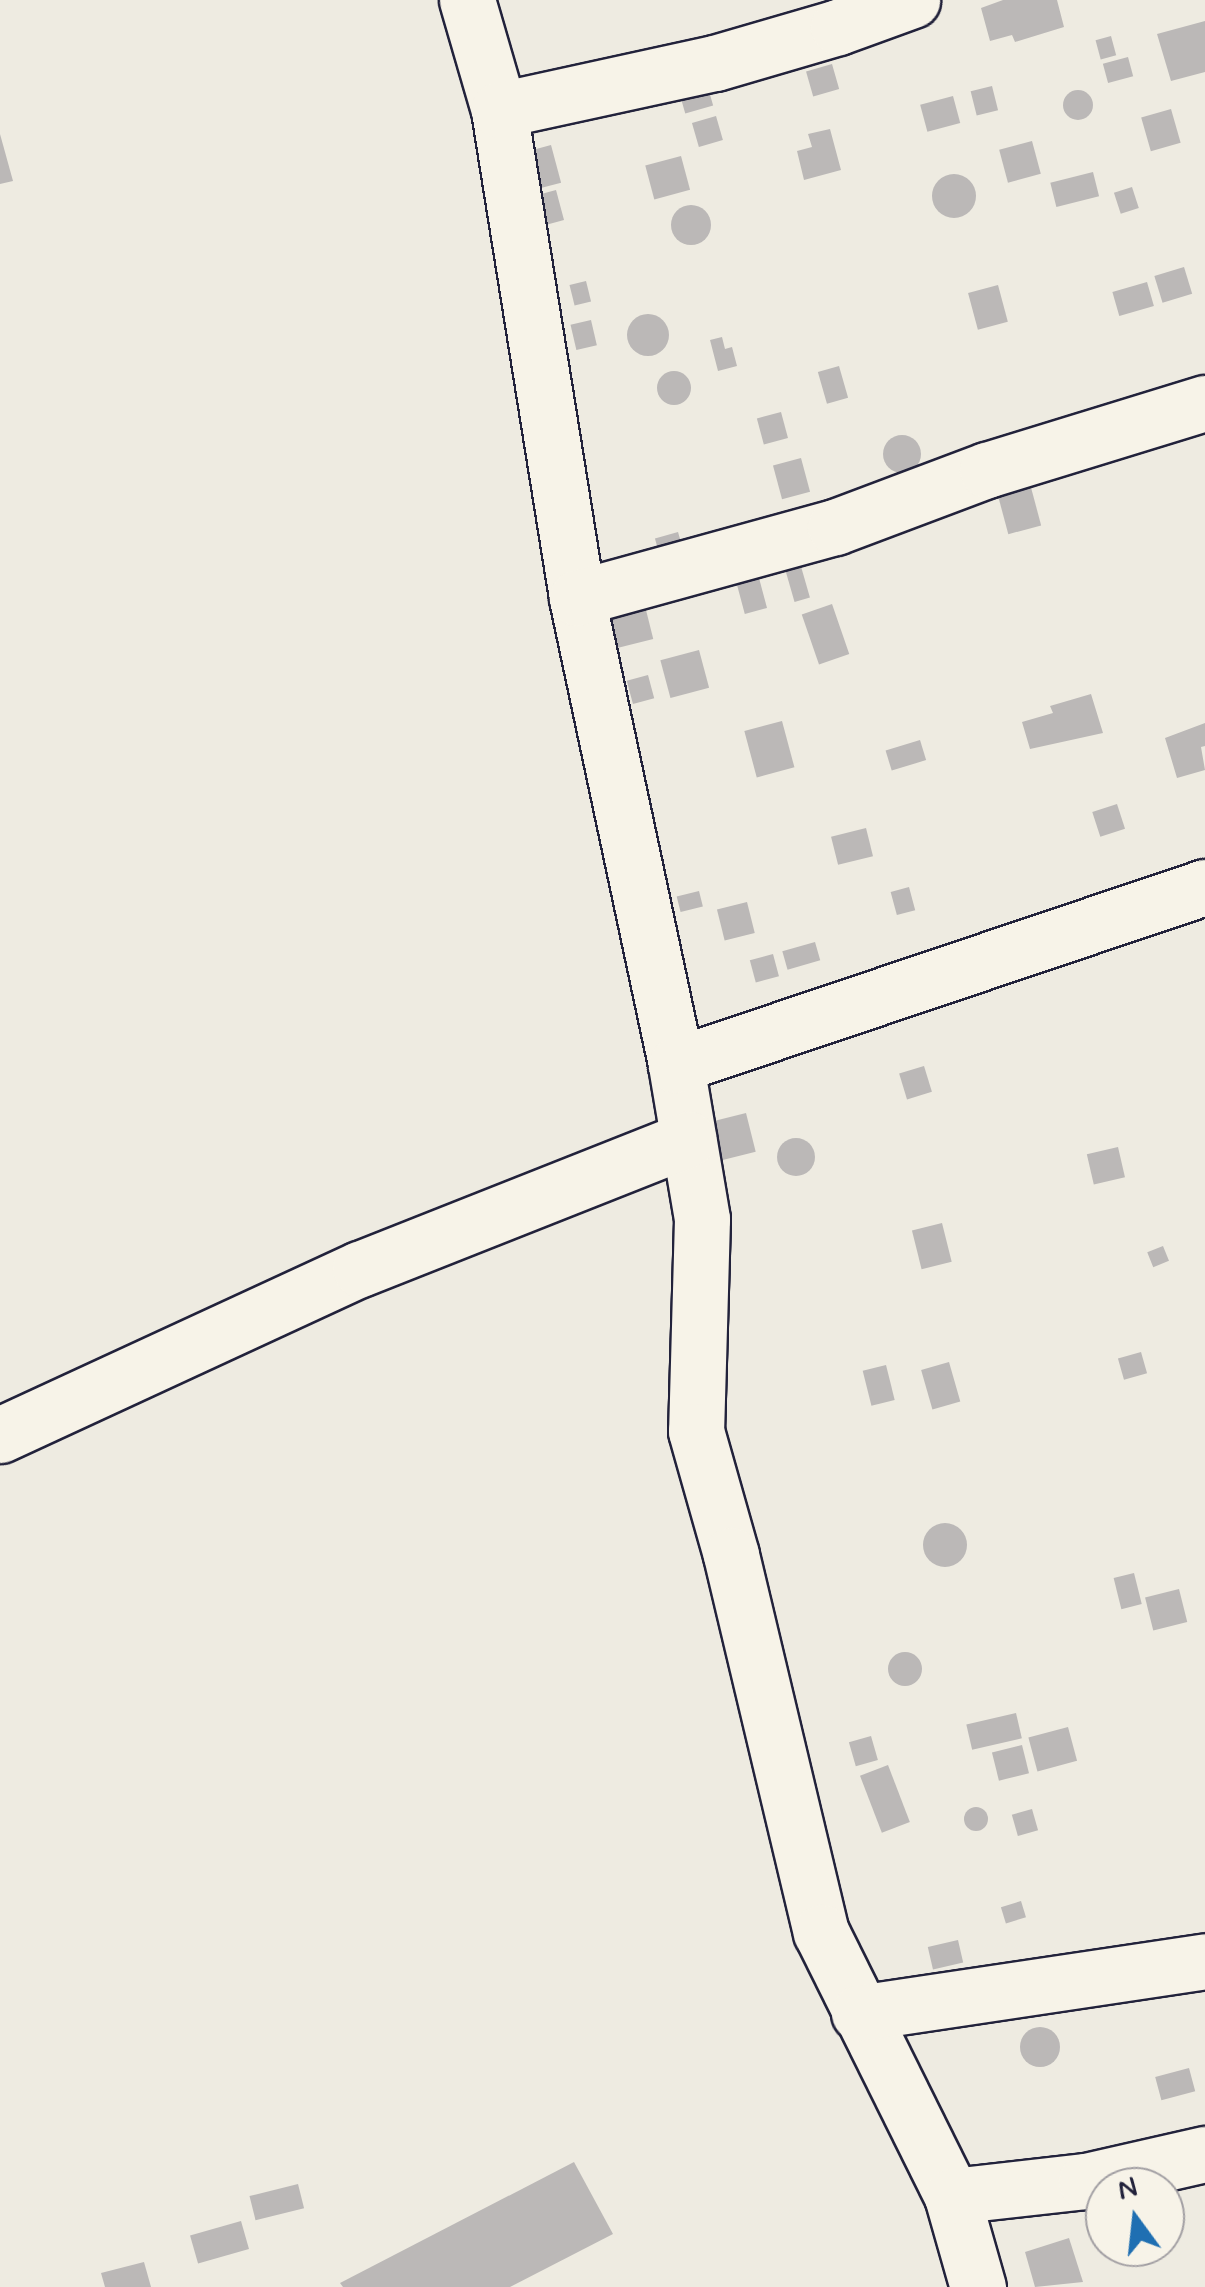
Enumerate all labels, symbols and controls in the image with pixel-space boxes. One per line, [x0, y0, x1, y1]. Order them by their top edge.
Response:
north arrow [1085, 2167, 1185, 2267]
text: N [1114, 2169, 1141, 2210]

